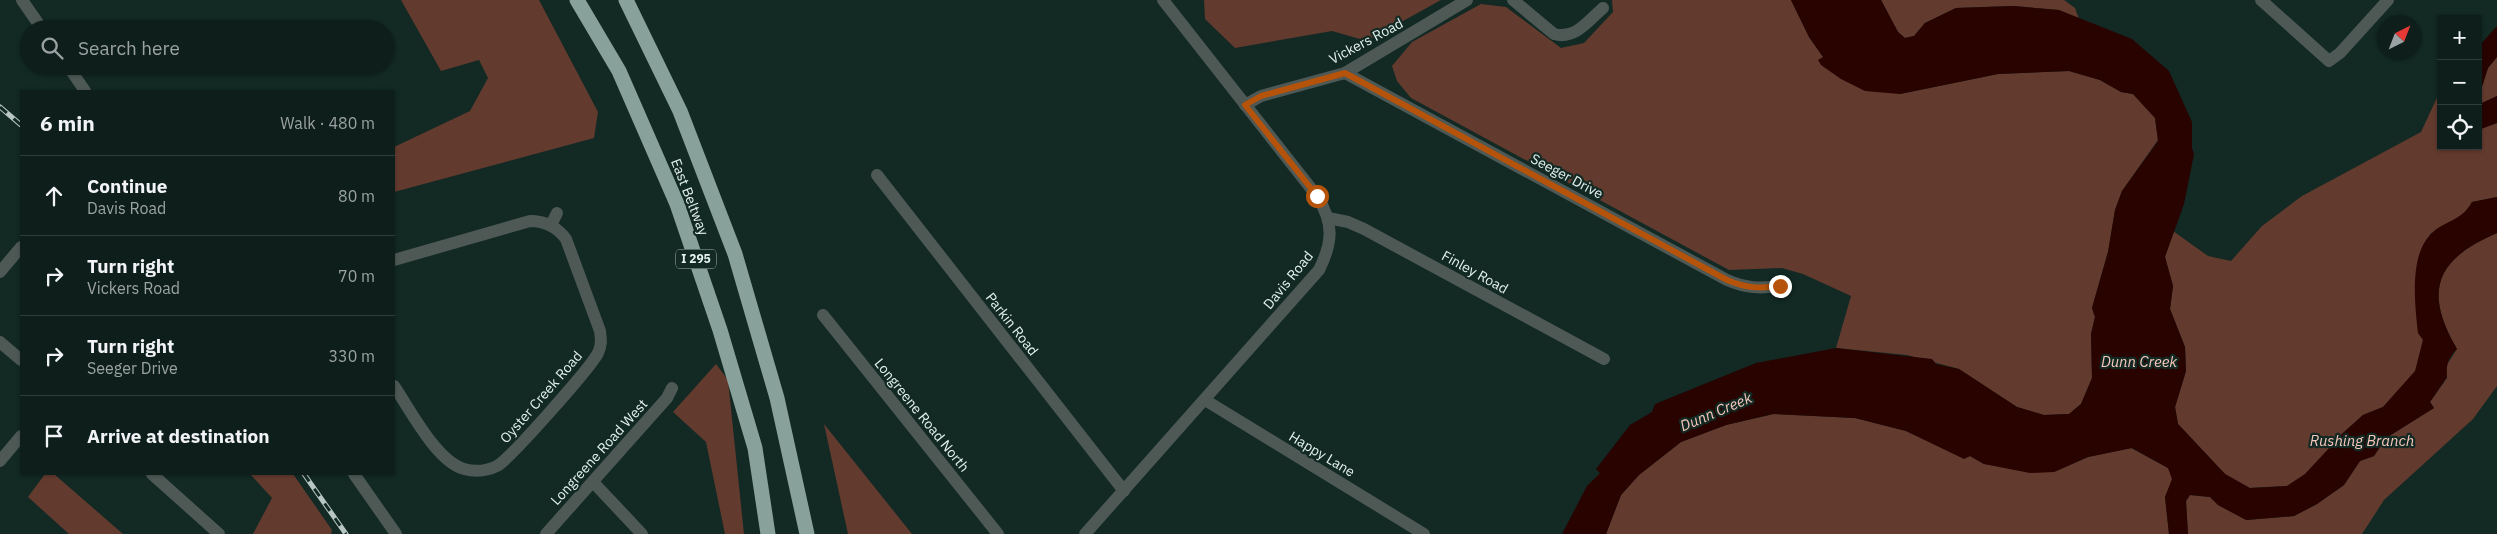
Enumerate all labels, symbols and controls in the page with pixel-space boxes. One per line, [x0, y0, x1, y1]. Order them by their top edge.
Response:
street label: Vickers Road [1326, 14, 1406, 68]
north arrow [2377, 15, 2422, 60]
map controls [2437, 15, 2482, 150]
button: + [2437, 15, 2482, 60]
search box [20, 20, 395, 75]
icon: search [38, 34, 66, 62]
text: Search here [78, 36, 180, 60]
button: − [2437, 60, 2482, 105]
button: locate [2437, 105, 2482, 150]
text: 6 min [40, 109, 95, 137]
text: Walk · 480 m [280, 113, 375, 133]
street label: Seeger Drive [1528, 149, 1607, 203]
street label: East Beltway [667, 156, 713, 238]
text: Continue [87, 174, 167, 198]
icon: ahead [40, 182, 68, 210]
route start [1306, 185, 1329, 208]
text: 80 m [338, 186, 375, 206]
text: Davis Road [87, 198, 166, 218]
street label: Finley Road [1439, 246, 1511, 298]
street label: Davis Road [1259, 247, 1317, 313]
road number: I 295 [676, 250, 716, 268]
text: Turn right [87, 254, 174, 278]
icon: right [40, 262, 68, 290]
text: 70 m [338, 266, 375, 286]
route end [1769, 275, 1792, 298]
text: Vickers Road [87, 278, 180, 298]
street label: Parkin Road [982, 289, 1042, 359]
text: Turn right [87, 334, 174, 358]
icon: right [40, 342, 68, 370]
text: 330 m [328, 346, 375, 366]
street label: Oyster Creek Road [496, 347, 586, 447]
water label: Dunn Creek [2101, 352, 2177, 371]
street label: Longreene Road North [871, 355, 973, 475]
text: Seeger Drive [87, 358, 178, 378]
water label: Dunn Creek [1677, 388, 1755, 435]
street label: Longreene Road West [547, 395, 651, 509]
icon: arrive [40, 422, 68, 450]
text: Arrive at destination [87, 424, 270, 448]
street label: Happy Lane [1286, 427, 1359, 481]
water label: Rushing Branch [2310, 431, 2414, 450]

